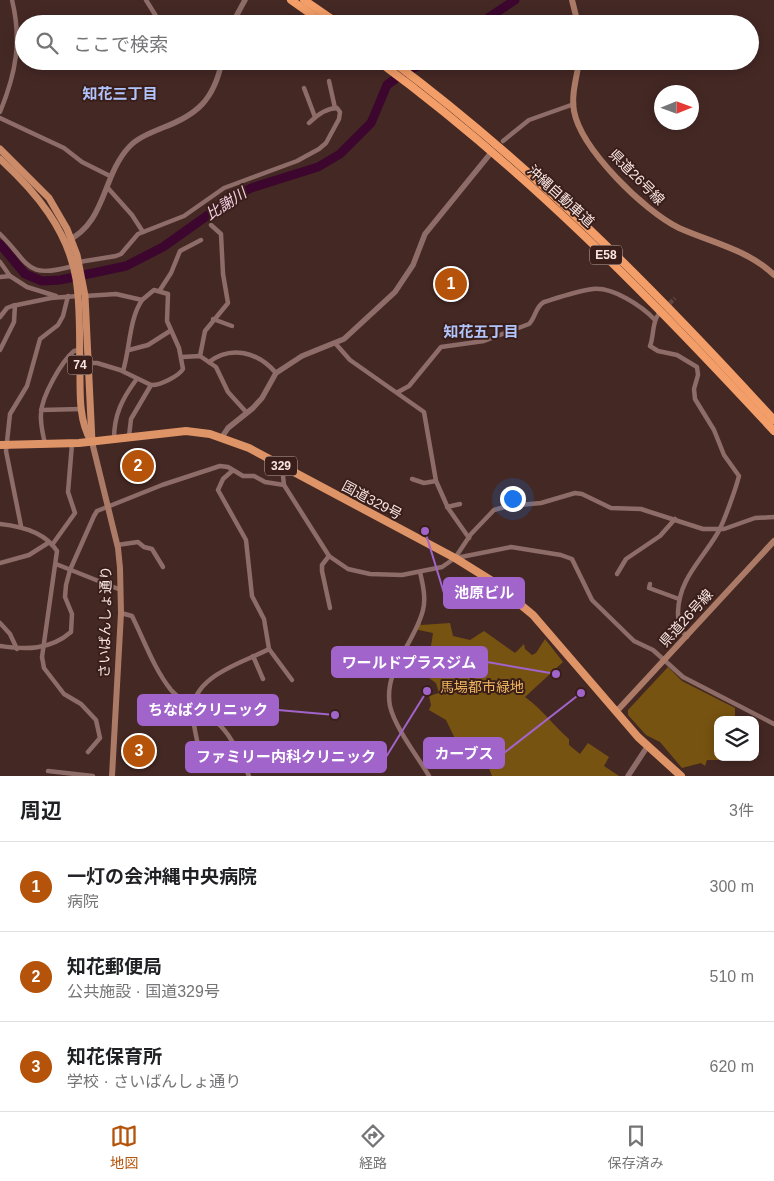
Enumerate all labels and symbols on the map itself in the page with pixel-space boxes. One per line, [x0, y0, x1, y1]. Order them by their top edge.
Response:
district label: 知花三丁目 [82, 85, 158, 102]
north arrow [654, 85, 699, 130]
street label: 県道26号線 [606, 146, 668, 208]
street label: 沖縄自動車道 [524, 162, 598, 230]
water label: 比謝川 [202, 183, 251, 223]
road number: E58 [590, 246, 622, 264]
pin: 1 [435, 265, 467, 303]
district label: 知花五丁目 [443, 323, 519, 340]
road number: 74 [68, 356, 92, 374]
pin: 2 [122, 447, 154, 485]
road number: 329 [265, 456, 297, 476]
street label: 国道329号 [339, 478, 405, 522]
your location [500, 486, 526, 512]
street label: さいばんしょ通り [96, 566, 114, 678]
callout: 池原ビル [444, 578, 524, 608]
text: 池原ビル [454, 584, 514, 601]
street label: 県道26号線 [656, 586, 716, 650]
callout: ワールドプラスジム [332, 647, 487, 677]
text: ワールドプラスジム [342, 654, 476, 671]
park label: 馬場都市緑地 [440, 679, 524, 695]
callout: ちなばクリニック [138, 695, 278, 725]
text: ちなばクリニック [148, 701, 268, 718]
pin: 3 [123, 732, 155, 770]
callout: カーブス [424, 738, 504, 768]
callout: ファミリー内科クリニック [186, 742, 386, 772]
text: カーブス [434, 745, 494, 762]
text: ファミリー内科クリニック [196, 748, 376, 765]

